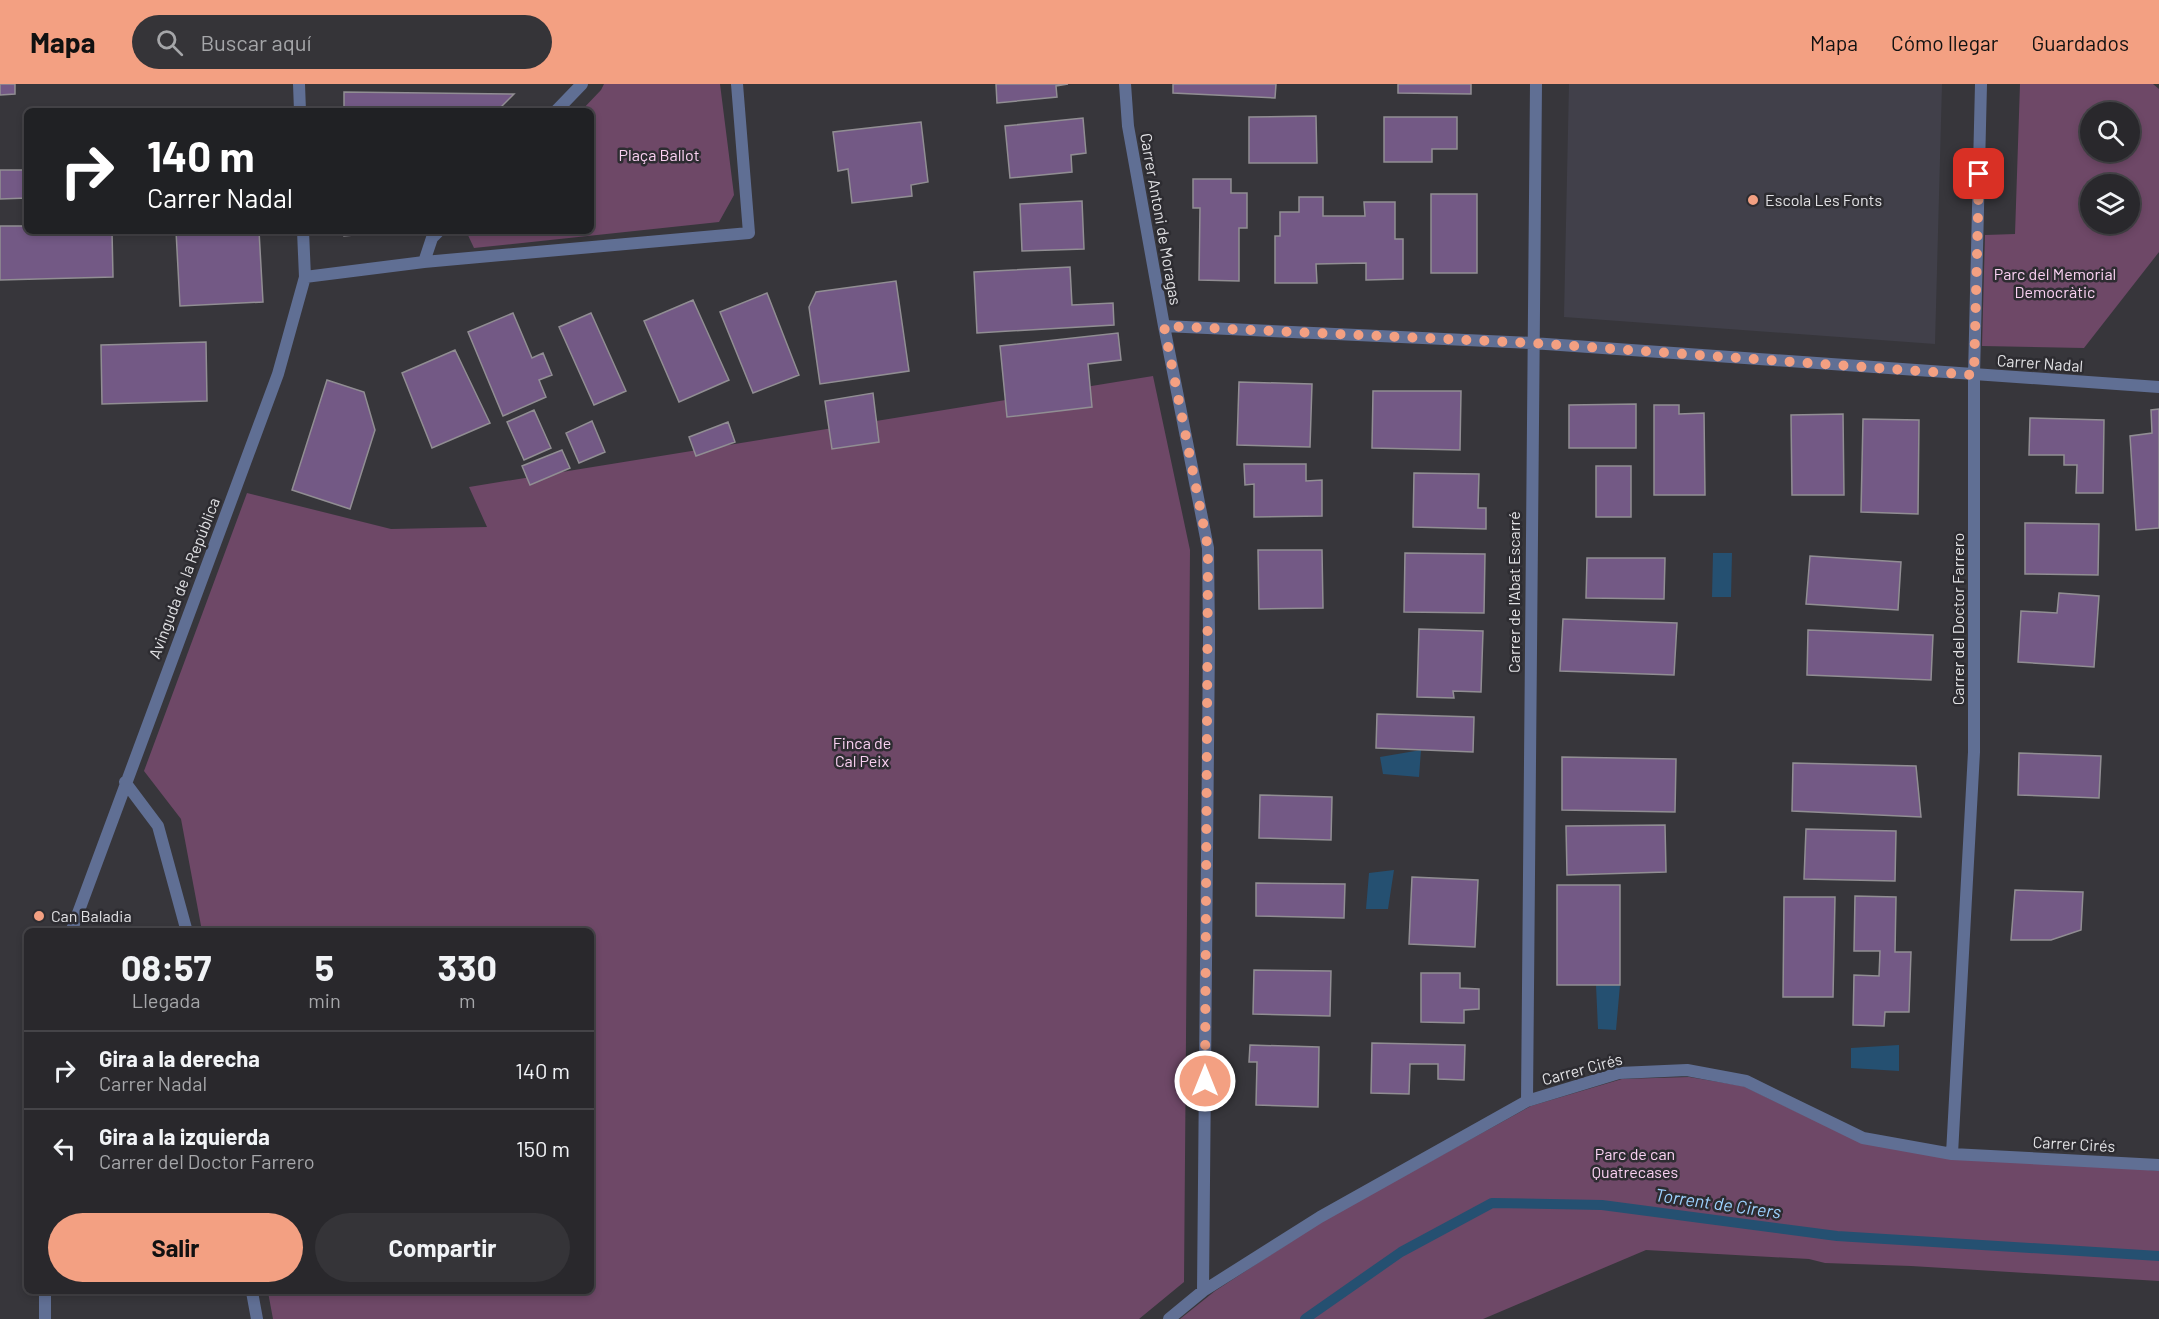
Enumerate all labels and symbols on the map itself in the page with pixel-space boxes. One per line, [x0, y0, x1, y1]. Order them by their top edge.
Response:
street label: Carrer Antoni de Moragas [1137, 131, 1186, 306]
park label: Plaça Ballot [619, 145, 699, 164]
pin [1953, 148, 2004, 199]
place label: Escola Les Fonts [1765, 190, 1882, 209]
marker: Escola Les Fonts [1746, 193, 1760, 207]
park label: Parc del Memorial Democràtic [1994, 264, 2116, 301]
street label: Carrer Nadal [1996, 350, 2084, 375]
street label: Avinguda de la República [144, 495, 223, 661]
street label: Carrer de l'Abat Escarré [1504, 511, 1523, 673]
street label: Carrer del Doctor Farrero [1948, 533, 1967, 705]
park label: Finca de Cal Peix [833, 733, 891, 770]
place label: Can Baladia [51, 906, 132, 925]
marker: Can Baladia [32, 909, 46, 923]
position arrow [1173, 1049, 1237, 1113]
street label: Carrer Cirés [1540, 1049, 1624, 1088]
street label: Carrer Cirés [2032, 1132, 2116, 1155]
park label: Parc de can Quatrecases [1592, 1144, 1678, 1181]
water label: Torrent de Cirers [1654, 1183, 1783, 1223]

